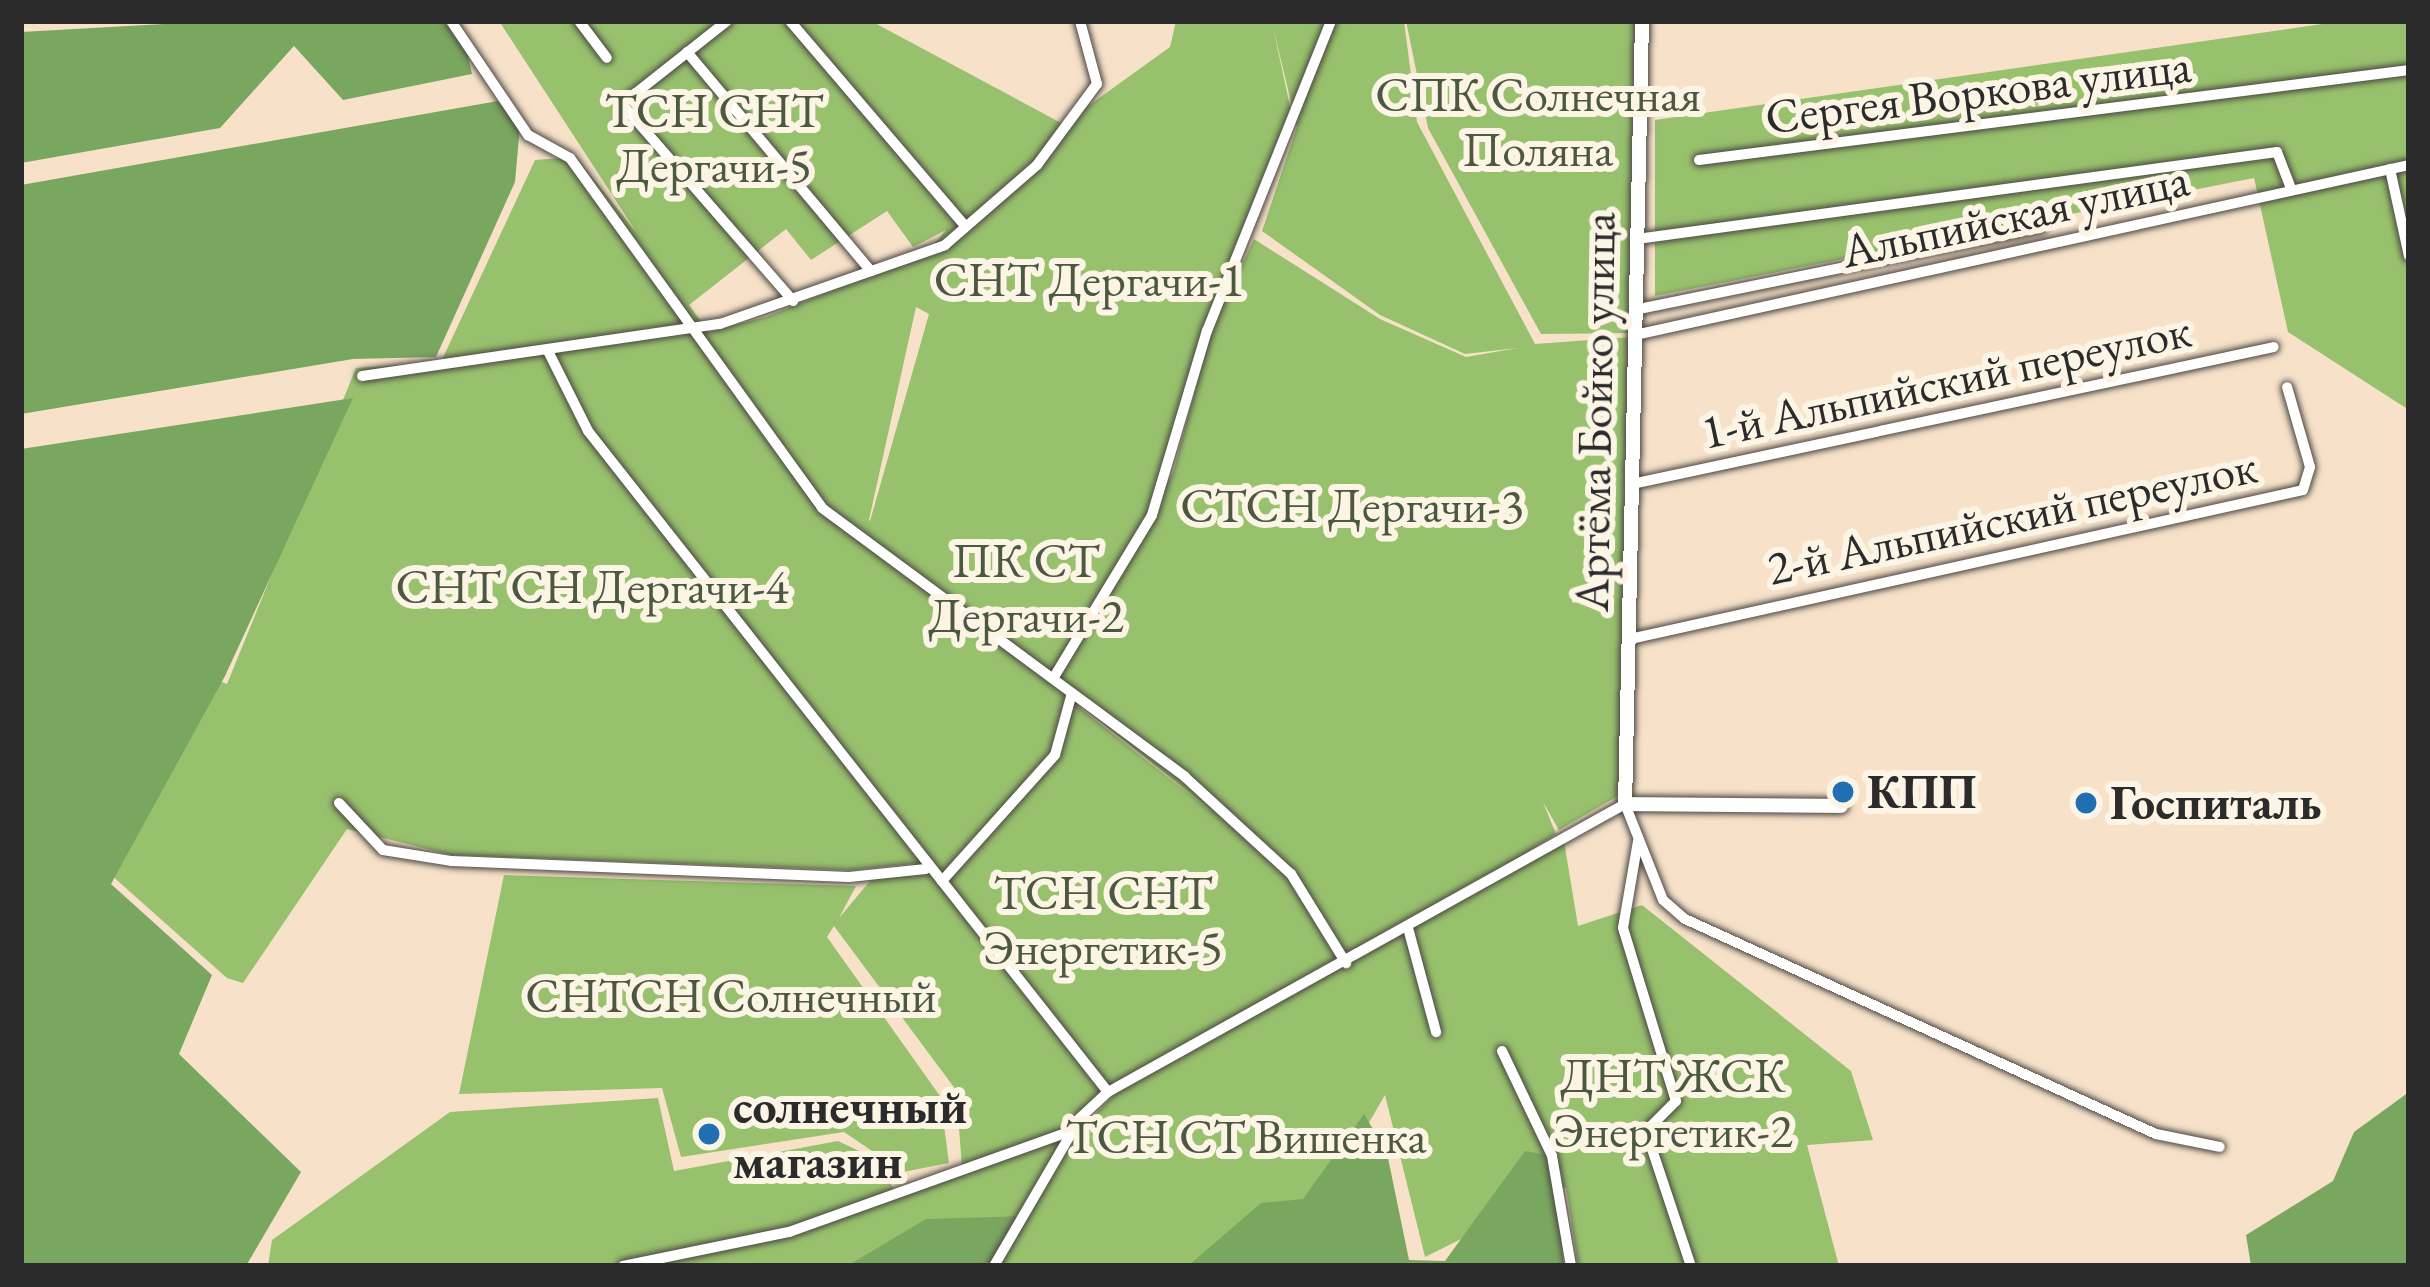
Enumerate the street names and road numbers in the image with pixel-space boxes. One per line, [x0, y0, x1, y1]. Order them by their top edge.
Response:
street label: Сергея Воркова улица [1762, 36, 2194, 146]
street label: Альпийская улица [1836, 150, 2194, 280]
street label: Артёма Бойко улица [1563, 212, 1627, 612]
street label: 1-й Альпийский переулок [1696, 301, 2196, 461]
street label: 2-й Альпийский переулок [1762, 437, 2262, 597]

